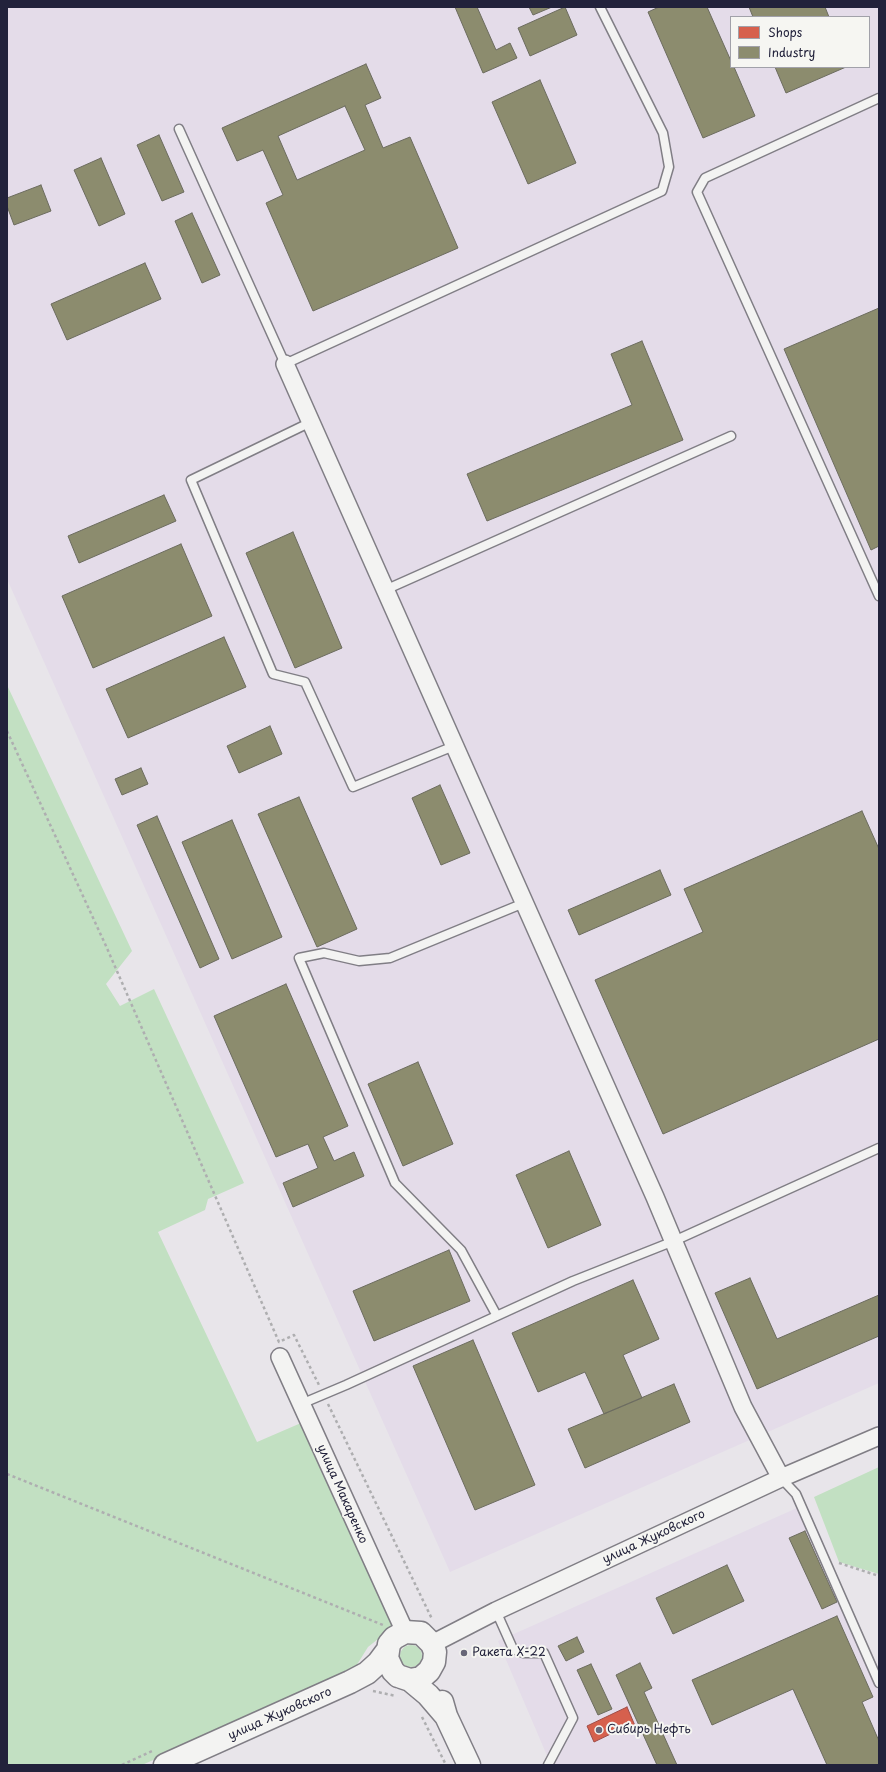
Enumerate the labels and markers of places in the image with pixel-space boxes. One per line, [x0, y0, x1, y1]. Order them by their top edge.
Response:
place label: Ракета Х-22 [472, 1646, 546, 1660]
marker: Ракета Х-22 [459, 1648, 469, 1658]
place label: Сибирь Нефть [607, 1723, 691, 1737]
marker: Сибирь Нефть [594, 1725, 604, 1735]

